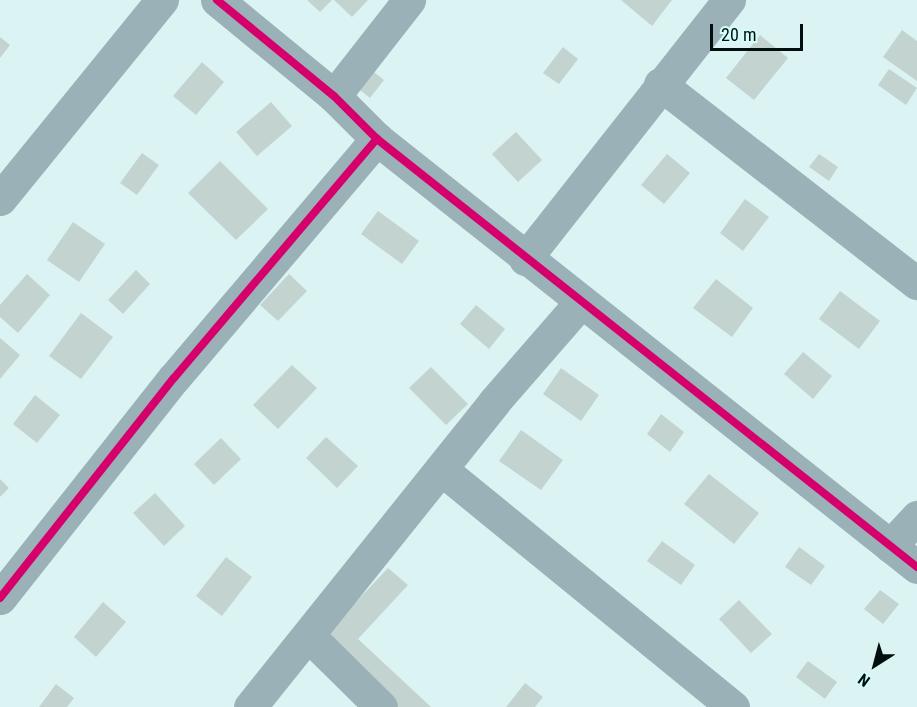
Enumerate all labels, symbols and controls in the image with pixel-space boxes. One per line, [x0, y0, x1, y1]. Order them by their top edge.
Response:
scale bar [713, 12, 806, 50]
text: 20 m [721, 24, 756, 45]
north arrow [845, 635, 905, 695]
text: N [855, 669, 874, 691]

